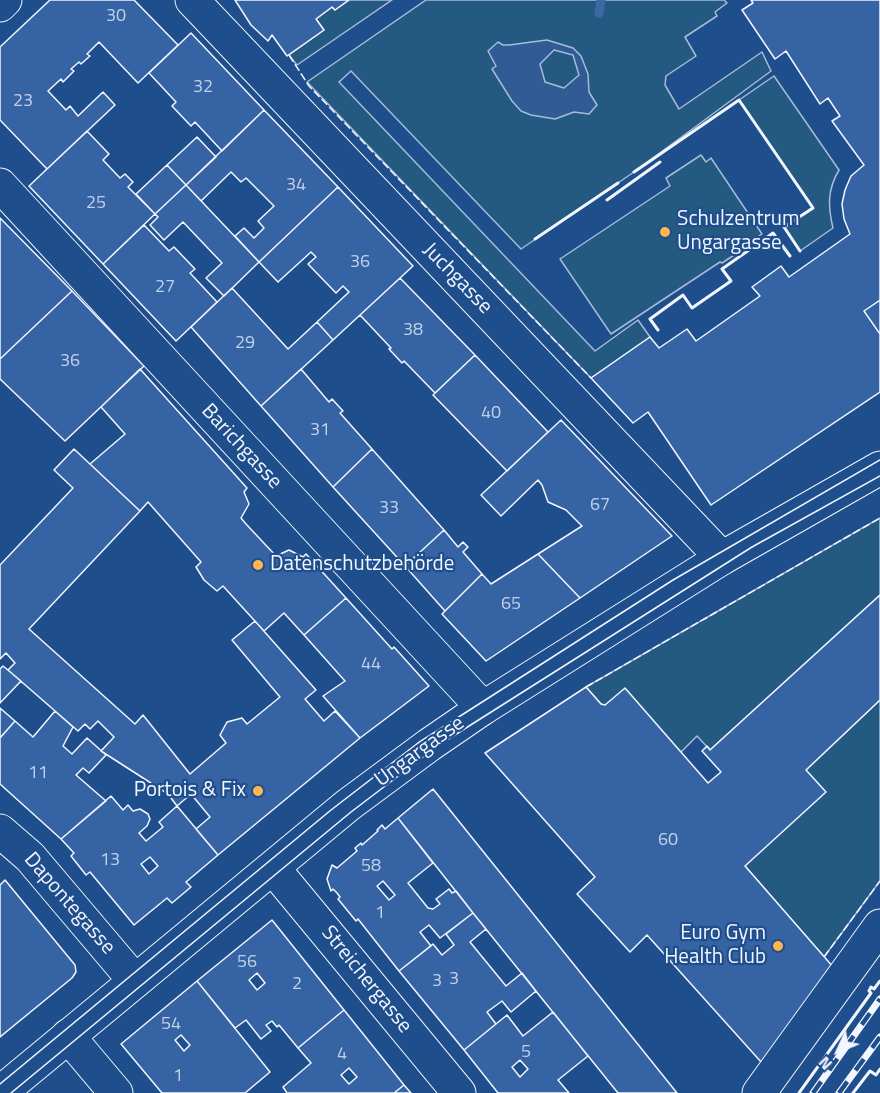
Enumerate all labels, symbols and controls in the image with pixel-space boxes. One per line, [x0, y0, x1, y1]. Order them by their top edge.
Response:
house number: 30 [106, 6, 126, 28]
house number: 32 [193, 77, 213, 99]
house number: 23 [13, 91, 33, 113]
house number: 34 [286, 175, 306, 197]
house number: 25 [86, 193, 106, 215]
place label: Schulzentrum Ungargasse [677, 207, 799, 257]
marker: Schulzentrum Ungargasse [658, 225, 672, 239]
street label: Juchgasse [417, 238, 497, 320]
house number: 36 [350, 252, 370, 274]
house number: 27 [155, 277, 175, 299]
house number: 38 [403, 320, 423, 342]
house number: 29 [235, 333, 255, 355]
house number: 36 [60, 351, 80, 373]
street label: Barichgasse [195, 399, 287, 495]
house number: 40 [481, 403, 501, 425]
house number: 31 [310, 420, 330, 442]
house number: 67 [590, 495, 610, 517]
house number: 33 [379, 498, 399, 520]
place label: Datenschutzbehörde [270, 552, 454, 578]
marker: Datenschutzbehörde [251, 558, 265, 572]
house number: 65 [501, 594, 521, 616]
house number: 44 [361, 654, 381, 676]
street label: Ungargasse [370, 711, 470, 793]
house number: 11 [28, 763, 48, 785]
place label: Portois & Fix [134, 778, 246, 804]
marker: Portois & Fix [251, 784, 265, 798]
house number: 60 [658, 830, 678, 852]
street label: Dapontegasse [18, 848, 120, 960]
house number: 13 [100, 850, 120, 872]
house number: 58 [361, 856, 381, 878]
house number: 1 [375, 903, 385, 925]
street label: Streichergasse [315, 921, 417, 1039]
place label: Euro Gym Health Club [664, 921, 766, 971]
marker: Euro Gym Health Club [771, 939, 785, 953]
house number: 56 [237, 952, 257, 974]
house number: 3 [449, 969, 459, 991]
house number: 3 [432, 971, 442, 993]
house number: 2 [292, 974, 302, 996]
house number: 54 [161, 1014, 181, 1036]
north arrow [808, 1021, 868, 1081]
house number: 5 [521, 1042, 531, 1064]
house number: 4 [337, 1044, 347, 1066]
text: N [813, 1051, 838, 1076]
house number: 1 [173, 1066, 183, 1088]

